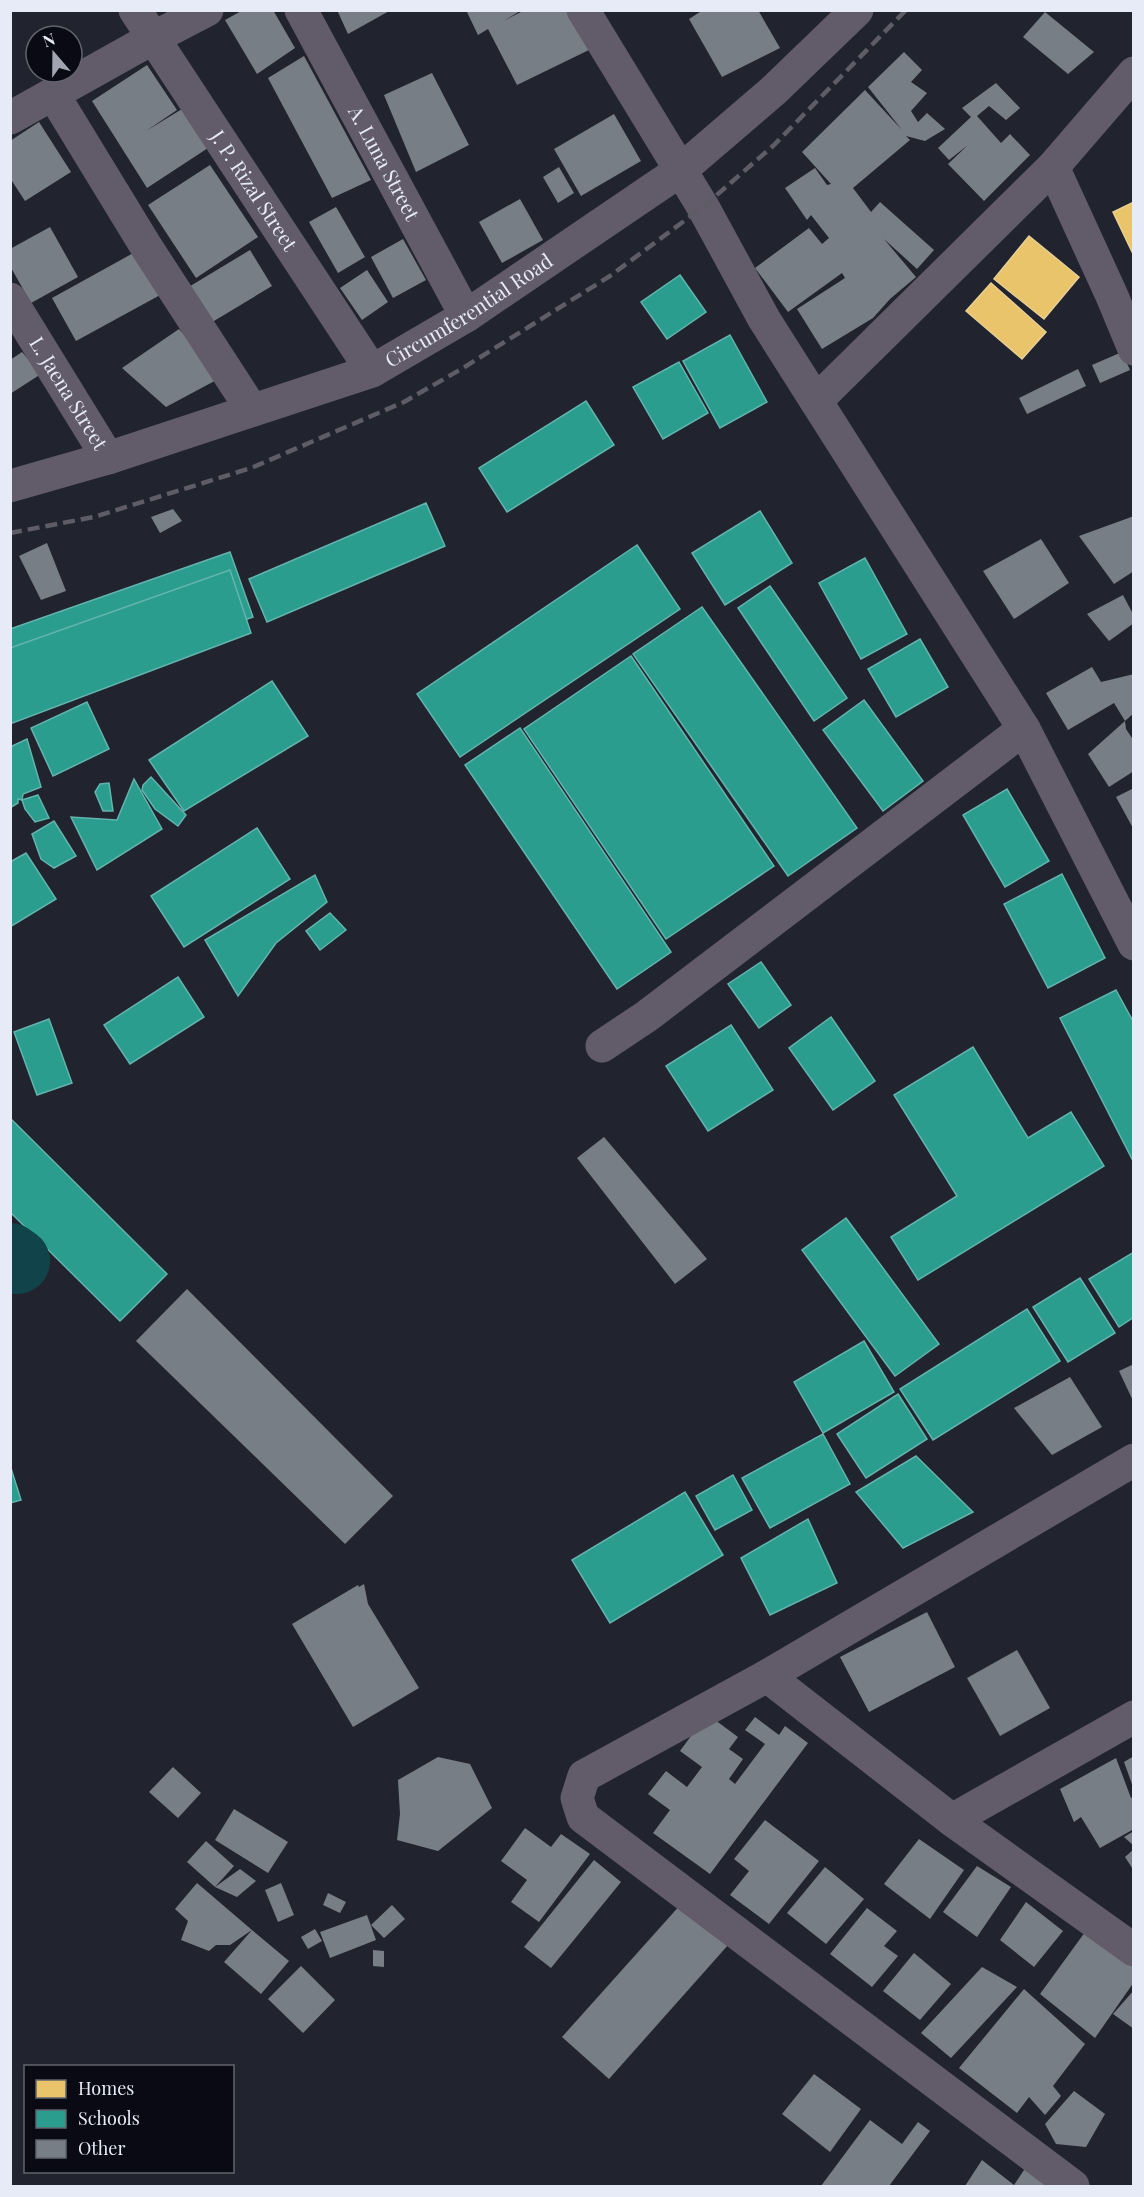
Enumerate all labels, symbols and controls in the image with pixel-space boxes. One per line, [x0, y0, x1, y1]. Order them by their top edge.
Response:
north arrow [24, 24, 84, 84]
text: N [40, 27, 58, 51]
street label: A. Luna Street [343, 100, 427, 225]
street label: J. P. Rizal Street [205, 123, 305, 256]
street label: Circumferential Road [379, 246, 557, 373]
street label: L. Jaena Street [24, 331, 115, 455]
legend [24, 2065, 234, 2173]
text: Homes [78, 2076, 134, 2100]
text: Schools [78, 2106, 140, 2130]
text: Other [78, 2136, 125, 2160]

